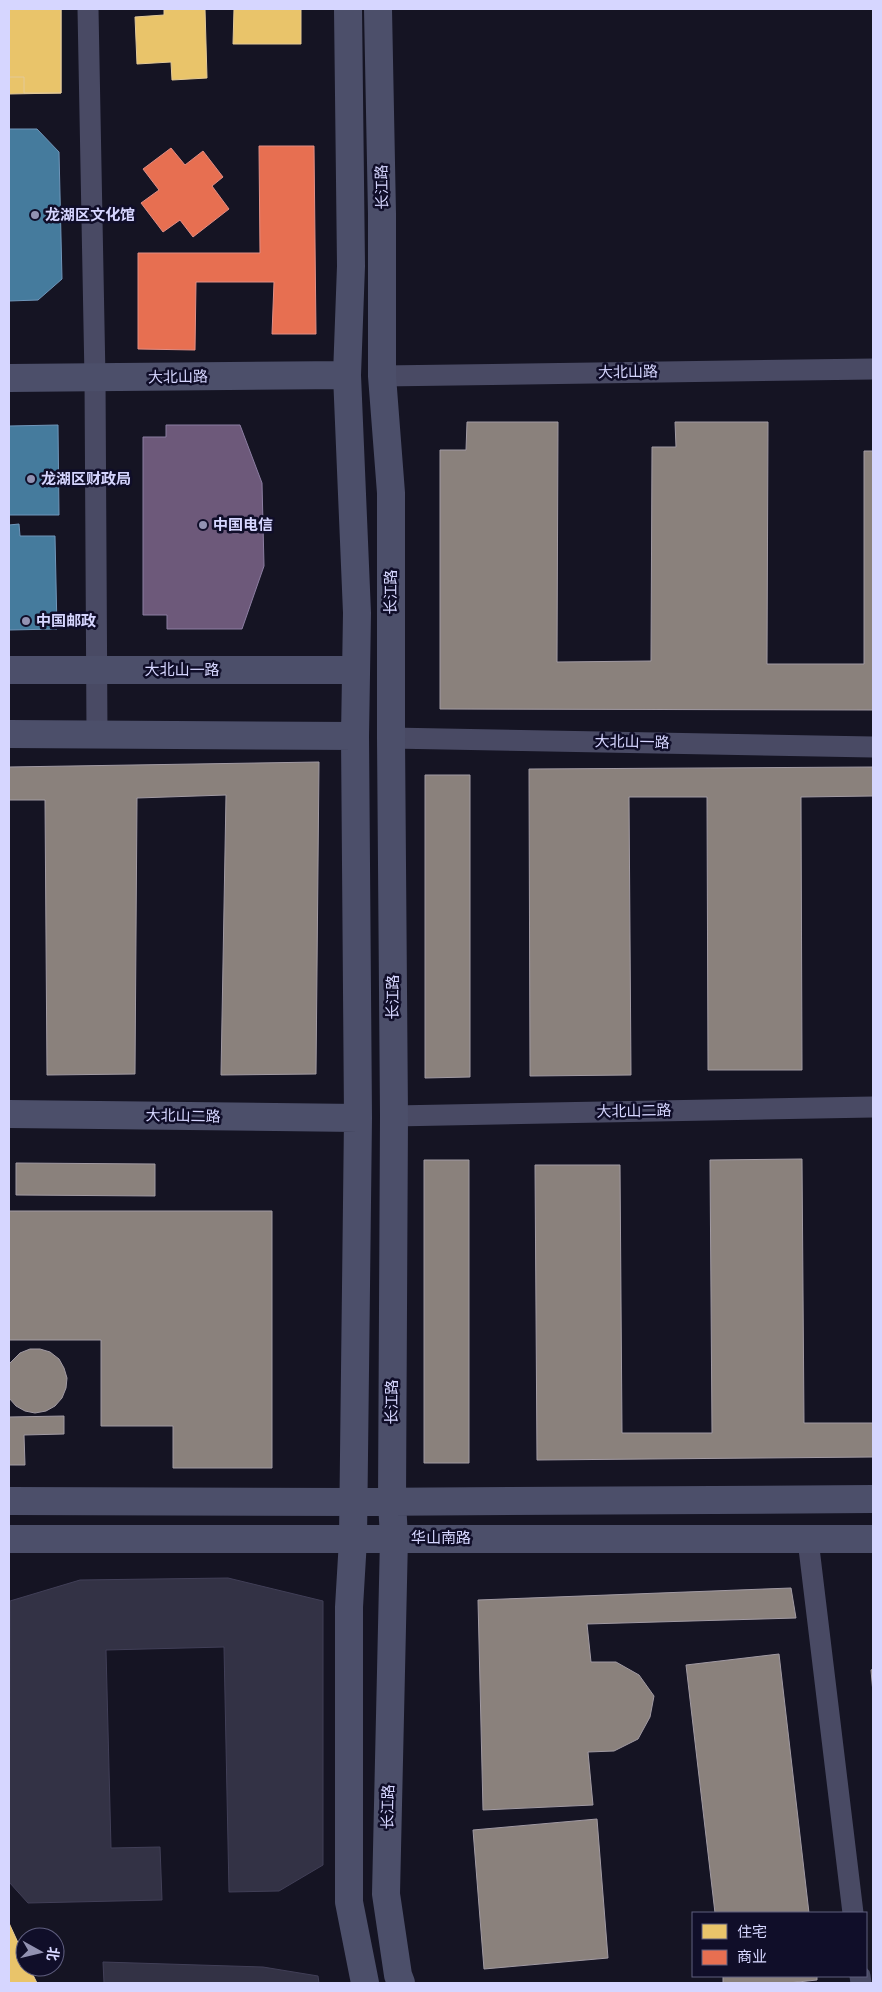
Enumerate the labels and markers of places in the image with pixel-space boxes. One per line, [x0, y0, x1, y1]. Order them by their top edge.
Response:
place label: 龙湖区文化馆 [45, 206, 135, 224]
marker: 龙湖区文化馆 [29, 209, 41, 221]
place label: 龙湖区财政局 [41, 470, 131, 488]
marker: 龙湖区财政局 [25, 473, 37, 485]
place label: 中国电信 [213, 516, 273, 534]
marker: 中国电信 [197, 519, 209, 531]
place label: 中国邮政 [36, 612, 96, 630]
marker: 中国邮政 [20, 615, 32, 627]

